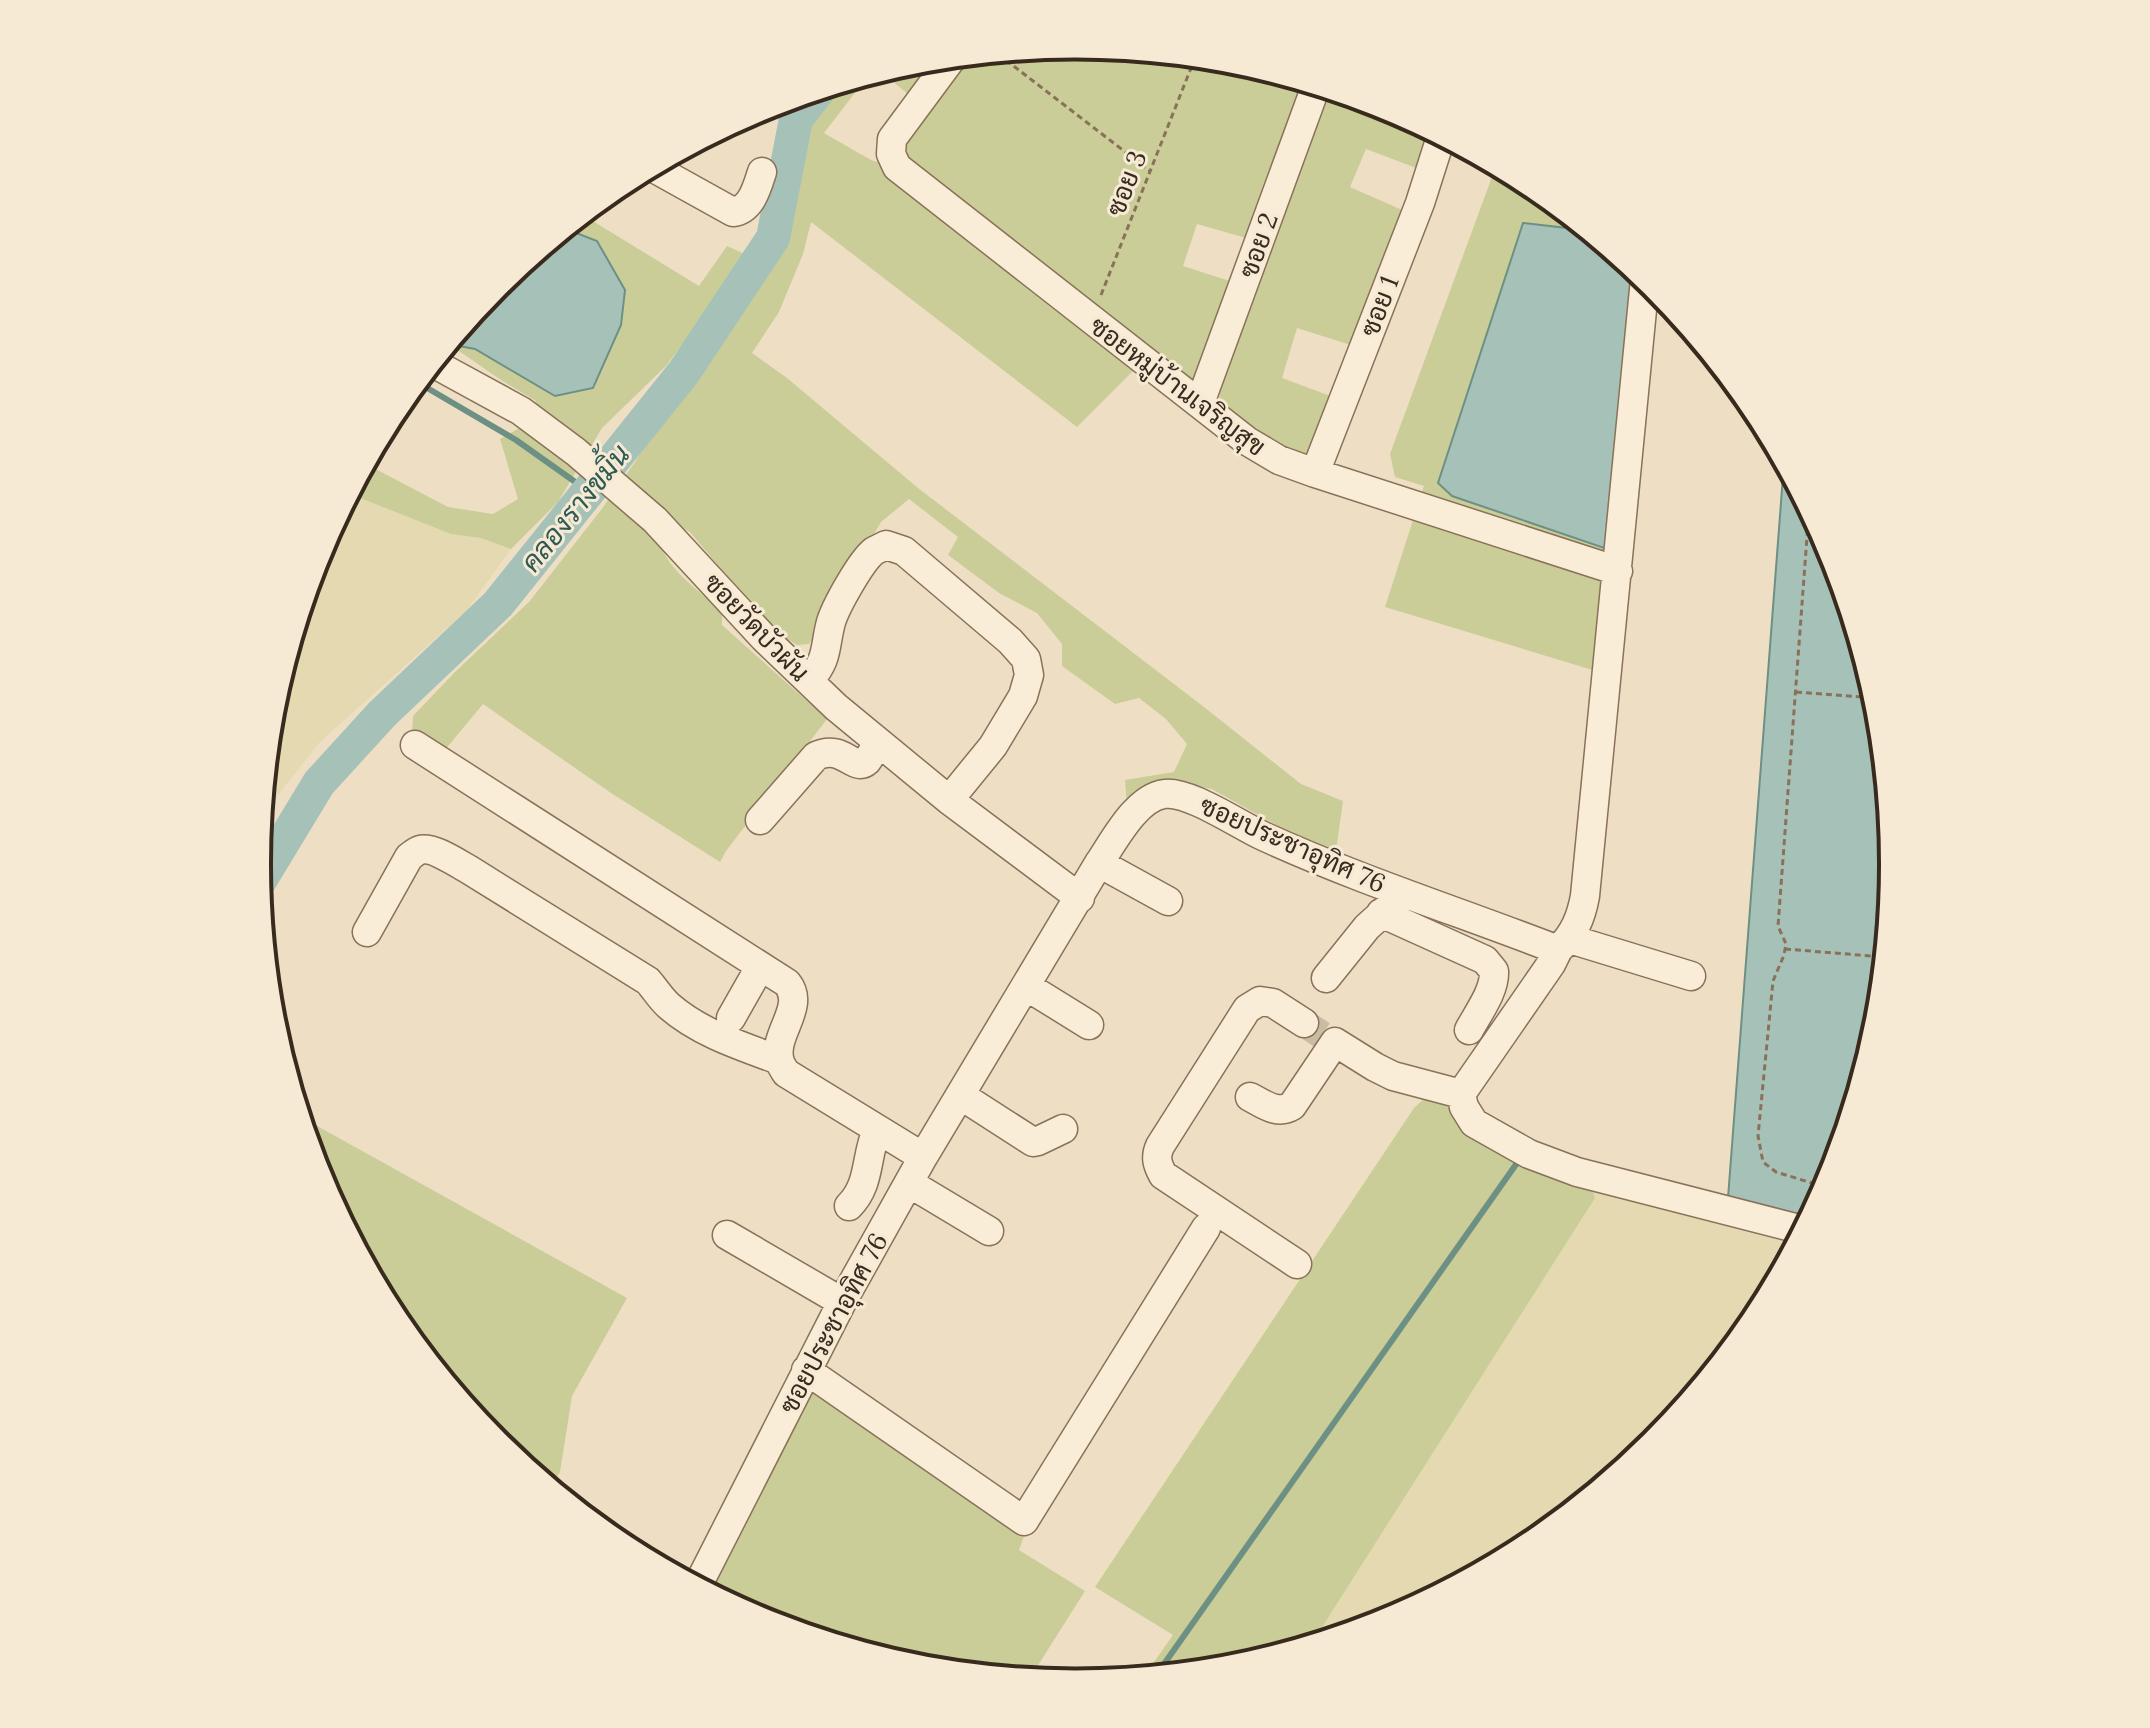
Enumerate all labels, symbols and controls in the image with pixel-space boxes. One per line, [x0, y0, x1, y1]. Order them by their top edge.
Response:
street label: ซอย 3 [1099, 146, 1153, 220]
street label: ซอย 2 [1231, 208, 1285, 282]
street label: ซอย 1 [1352, 271, 1406, 341]
street label: ซอยหมู่บ้านเจริญสุข [1082, 309, 1273, 465]
water label: คลองรางขมิ้น [508, 433, 637, 579]
street label: ซอยวัดบัวผัน [697, 566, 817, 688]
street label: ซอยประชาอุทิศ 76 [1194, 788, 1391, 902]
street label: ซอยประชาอุทิศ 76 [772, 1227, 896, 1420]

